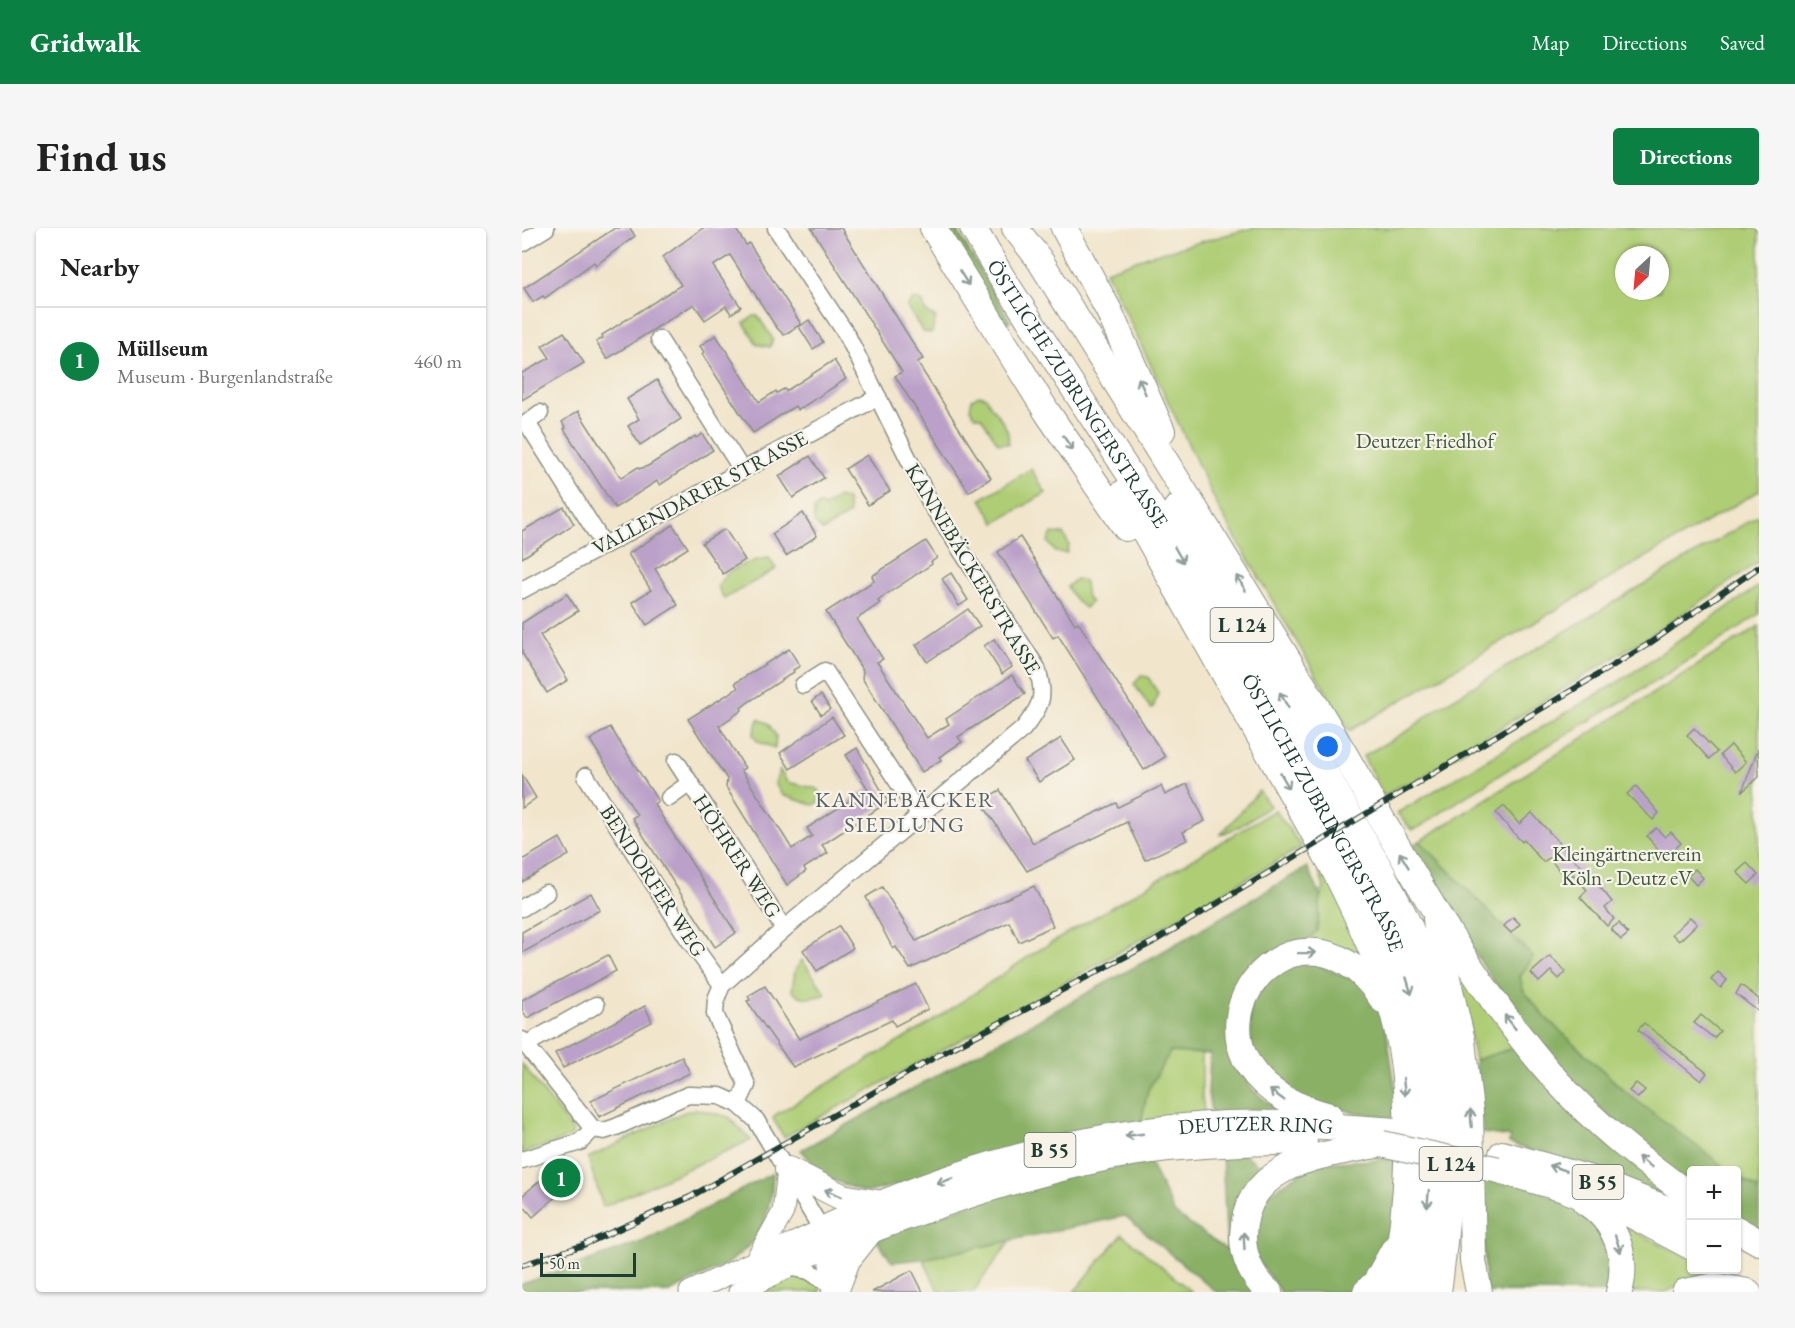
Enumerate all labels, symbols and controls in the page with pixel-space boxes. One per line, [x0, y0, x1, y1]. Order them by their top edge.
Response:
text: Gridwalk [30, 24, 141, 60]
text: Map [1532, 29, 1569, 56]
text: Directions [1602, 29, 1687, 56]
text: Saved [1720, 29, 1765, 56]
button: Directions [1613, 128, 1759, 185]
text: Find us [36, 129, 167, 184]
north arrow [1615, 246, 1669, 300]
text: Nearby [60, 250, 140, 284]
street label: ÖSTLICHE ZUBRINGERSTRASSE [981, 254, 1175, 533]
one-way arrow [959, 269, 971, 286]
text: Müllseum [117, 334, 208, 363]
text: 1 [74, 348, 85, 374]
text: 460 m [414, 348, 462, 374]
text: Museum · Burgenlandstraße [117, 363, 333, 389]
one-way arrow [1136, 377, 1147, 396]
street label: VALLENDARER STRASSE [587, 424, 812, 561]
park label: Deutzer Friedhof [1356, 427, 1497, 454]
one-way arrow [1062, 434, 1074, 450]
street label: KANNEBÄCKERSTRASSE [900, 458, 1047, 679]
one-way arrow [1173, 546, 1185, 563]
one-way arrow [1235, 575, 1247, 592]
road number: L 124 [1210, 608, 1274, 642]
street label: ÖSTLICHE ZUBRINGERSTRASSE [1236, 668, 1411, 955]
one-way arrow [1278, 692, 1290, 709]
your location [1313, 732, 1342, 761]
one-way arrow [1280, 772, 1291, 790]
district label: KANNEBÄCKER SIEDLUNG [815, 785, 995, 839]
street label: HÖHRER WEG [687, 789, 788, 923]
street label: BENDORFER WEG [594, 800, 713, 962]
park label: Kleingärtnerverein Köln - Deutz eV [1552, 840, 1702, 891]
one-way arrow [1398, 852, 1410, 869]
one-way arrow [1297, 947, 1317, 959]
one-way arrow [1404, 976, 1415, 995]
one-way arrow [1504, 1014, 1517, 1030]
one-way arrow [1399, 1076, 1410, 1096]
one-way arrow [1269, 1089, 1285, 1101]
one-way arrow [1465, 1108, 1476, 1128]
street label: DEUTZER RING [1177, 1110, 1334, 1140]
one-way arrow [1125, 1129, 1145, 1140]
road number: B 55 [1024, 1133, 1076, 1167]
road number: L 124 [1420, 1147, 1482, 1181]
pin: 1 [542, 1156, 580, 1200]
one-way arrow [1637, 1156, 1653, 1168]
one-way arrow [1549, 1162, 1568, 1173]
road number: B 55 [1572, 1165, 1624, 1199]
map controls [1687, 1166, 1741, 1274]
button: + [1687, 1166, 1741, 1220]
one-way arrow [936, 1177, 955, 1188]
one-way arrow [824, 1187, 843, 1198]
one-way arrow [1422, 1189, 1433, 1208]
button: − [1687, 1220, 1741, 1274]
one-way arrow [1238, 1232, 1249, 1252]
one-way arrow [1613, 1234, 1624, 1252]
scale bar [540, 1250, 636, 1278]
text: 50 m [549, 1253, 580, 1274]

